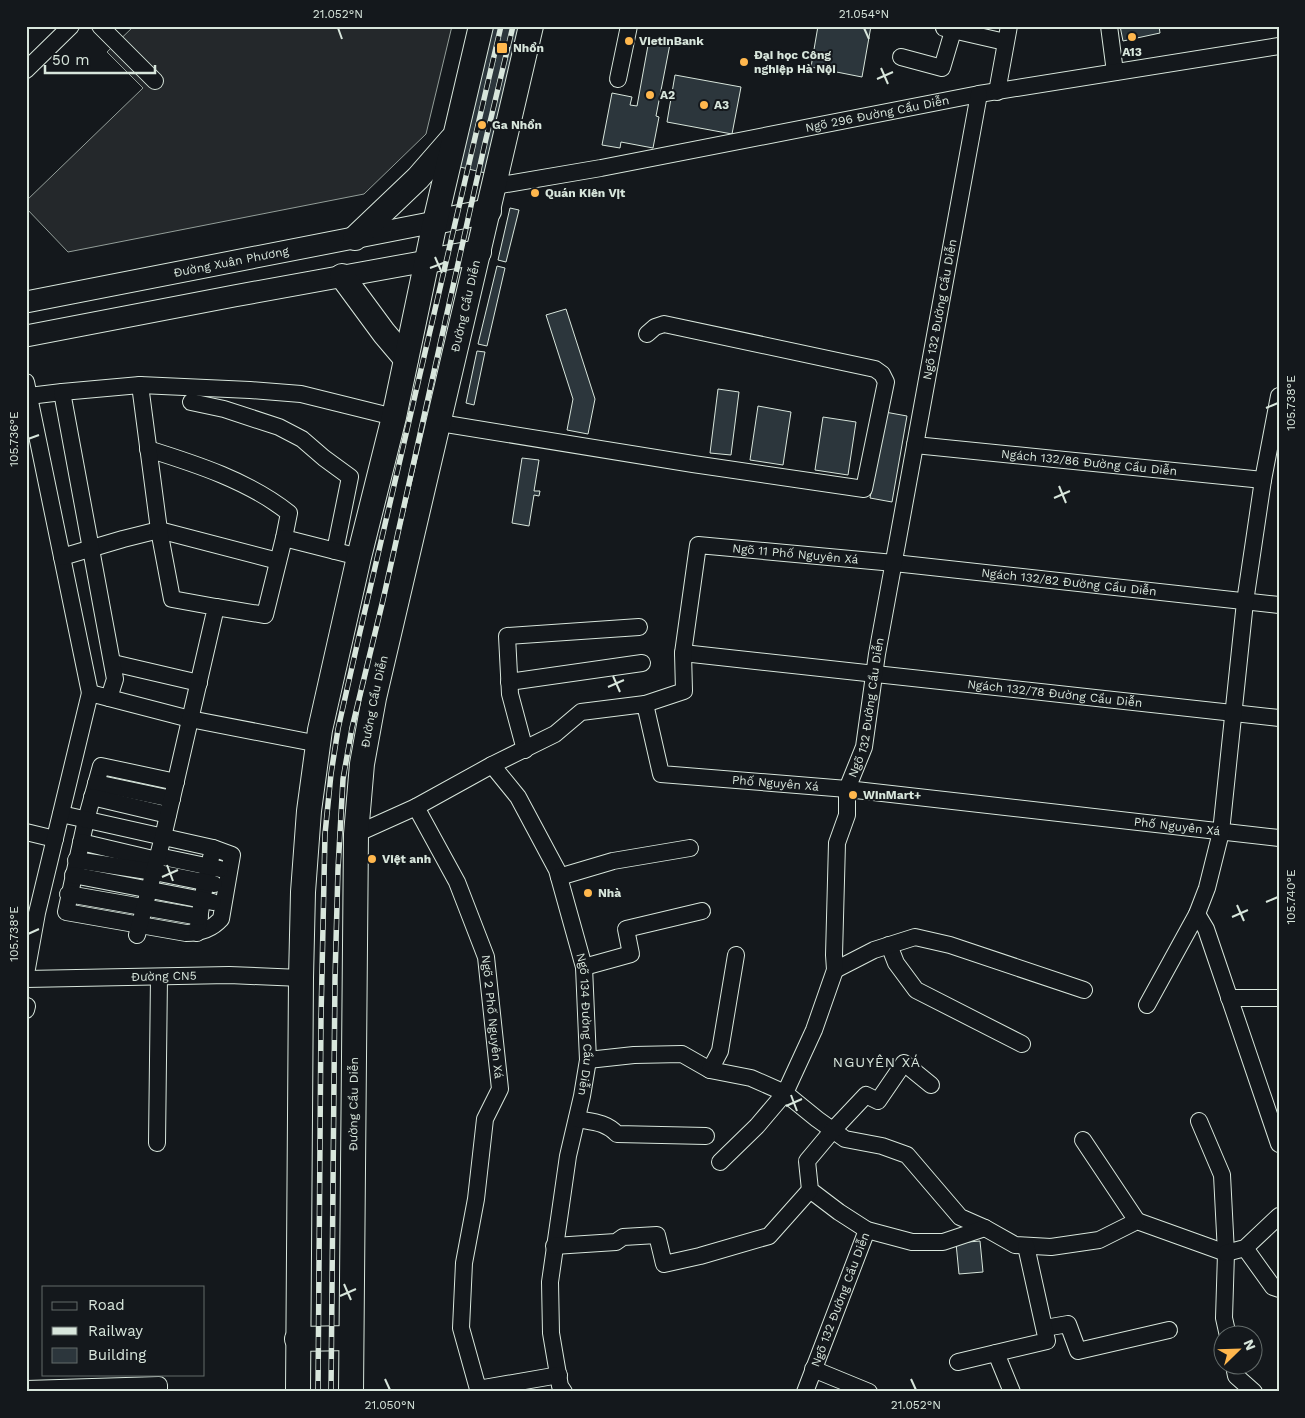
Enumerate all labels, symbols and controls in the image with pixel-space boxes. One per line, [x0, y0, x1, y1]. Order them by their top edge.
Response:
text: 21.052°N [313, 7, 363, 21]
text: 21.054°N [839, 7, 889, 21]
marker: A13 [1126, 31, 1138, 43]
place label: VietinBank [639, 34, 704, 48]
marker: VietinBank [623, 35, 635, 47]
marker: Nhổn [495, 41, 509, 55]
place label: Nhổn [513, 41, 544, 55]
scale bar [45, 42, 155, 74]
place label: A13 [1122, 45, 1142, 59]
place label: Đại học Công nghiệp Hà Nội [754, 48, 836, 76]
text: 50 m [52, 51, 89, 69]
marker: Đại học Công nghiệp Hà Nội [738, 56, 750, 68]
place label: A2 [660, 88, 675, 102]
marker: A2 [644, 89, 656, 101]
street label: Ngõ 296 Đường Cầu Diễn [804, 93, 950, 135]
place label: A3 [714, 98, 729, 112]
marker: A3 [698, 99, 710, 111]
place label: Ga Nhổn [492, 118, 542, 132]
marker: Ga Nhổn [476, 119, 488, 131]
place label: Quán Kiên Vịt [545, 186, 626, 200]
marker: Quán Kiên Vịt [529, 187, 541, 199]
street label: Ngõ 132 Đường Cầu Diễn [920, 238, 959, 381]
street label: Đường Xuân Phương [172, 244, 291, 280]
street label: Đường Cầu Diễn [448, 259, 483, 353]
text: 105.738°E [1284, 375, 1298, 431]
text: 105.736°E [7, 411, 21, 467]
street label: Ngách 132/86 Đường Cầu Diễn [1001, 447, 1178, 478]
street label: Ngõ 11 Phố Nguyên Xá [732, 541, 859, 567]
street label: Ngách 132/82 Đường Cầu Diễn [981, 566, 1157, 599]
street label: Ngõ 132 Đường Cầu Diễn [845, 636, 887, 780]
street label: Đường Cầu Diễn [358, 654, 391, 749]
street label: Ngách 132/78 Đường Cầu Diễn [967, 677, 1143, 710]
street label: Phố Nguyên Xá [732, 773, 820, 794]
place label: WinMart+ [863, 788, 921, 802]
marker: WinMart+ [847, 789, 859, 801]
street label: Phố Nguyên Xá [1133, 815, 1221, 838]
place label: Việt anh [382, 852, 431, 866]
marker: Việt anh [366, 853, 378, 865]
text: 105.740°E [1284, 869, 1298, 925]
place label: Nhà [598, 886, 621, 900]
marker: Nhà [582, 887, 594, 899]
text: 105.738°E [7, 906, 21, 962]
street label: Ngõ 134 Đường Cầu Diễn [573, 951, 595, 1097]
street label: Ngõ 2 Phố Nguyên Xá [479, 954, 506, 1080]
street label: Đường CN5 [131, 969, 197, 984]
district label: NGUYÊN XÁ [833, 1054, 921, 1070]
street label: Đường Cầu Diễn [346, 1057, 361, 1151]
street label: Ngõ 132 Đường Cầu Diễn [808, 1230, 872, 1369]
legend [42, 1286, 205, 1376]
text: Road [88, 1296, 125, 1314]
text: Railway [88, 1322, 143, 1340]
north arrow [1212, 1326, 1262, 1376]
text: N [1241, 1337, 1259, 1353]
text: Building [88, 1346, 146, 1364]
text: 21.050°N [365, 1398, 415, 1412]
text: 21.052°N [891, 1398, 941, 1412]

